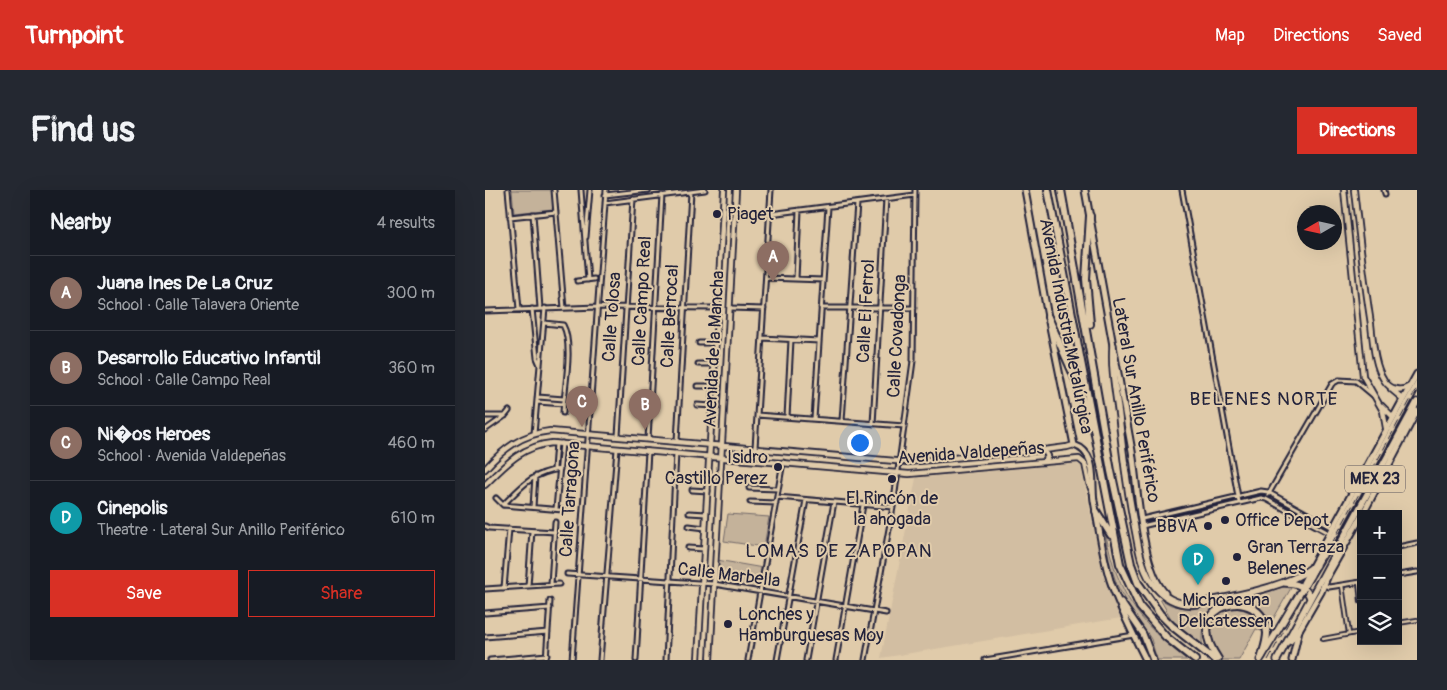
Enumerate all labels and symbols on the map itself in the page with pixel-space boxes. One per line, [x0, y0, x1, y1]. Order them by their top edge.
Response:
place label: Piaget [727, 203, 774, 226]
north arrow [1297, 205, 1342, 250]
marker: Piaget [711, 208, 723, 220]
street label: Avenida Industria Metalúrgica [1034, 216, 1098, 436]
street label: Calle Campo Real [627, 235, 657, 367]
pin: A [757, 241, 789, 282]
street label: Calle El Ferrol [852, 258, 880, 364]
street label: Calle Berrocal [656, 264, 684, 368]
street label: Avenida de la Mancha [698, 270, 730, 428]
street label: Calle Tolosa [597, 271, 627, 363]
street label: Calle Covadonga [882, 274, 912, 398]
street label: Lateral Sur Anillo Periférico [1107, 296, 1165, 505]
pin: C [566, 386, 598, 427]
district label: BELENES NORTE [1190, 387, 1338, 411]
pin: B [629, 389, 661, 430]
your location [847, 430, 873, 456]
street label: Avenida Valdepeñas [897, 436, 1045, 470]
street label: Calle Tarragona [554, 440, 586, 558]
place label: Isidro Castillo Perez [665, 446, 768, 490]
marker: Isidro Castillo Perez [772, 461, 784, 473]
road number: MEX 23 [1345, 466, 1405, 492]
marker: El Rincón de la ahogada [886, 473, 898, 485]
place label: El Rincón de la ahogada [846, 487, 938, 531]
place label: Office Depot [1235, 509, 1330, 532]
marker: Office Depot [1219, 514, 1231, 526]
place label: BBVA [1157, 515, 1198, 538]
marker: BBVA [1202, 520, 1214, 532]
place label: Gran Terraza Belenes [1247, 536, 1344, 580]
district label: LOMAS DE ZAPOPAN [745, 539, 933, 563]
pin: D [1182, 544, 1214, 585]
marker: Gran Terraza Belenes [1231, 551, 1243, 563]
street label: Calle Marbella [676, 557, 782, 593]
marker: Michoacana Delicatessen [1220, 575, 1232, 587]
place label: Michoacana Delicatessen [1178, 589, 1274, 633]
place label: Lonches y Hamburguesas Moy [738, 603, 884, 647]
marker: Lonches y Hamburguesas Moy [722, 618, 734, 630]

